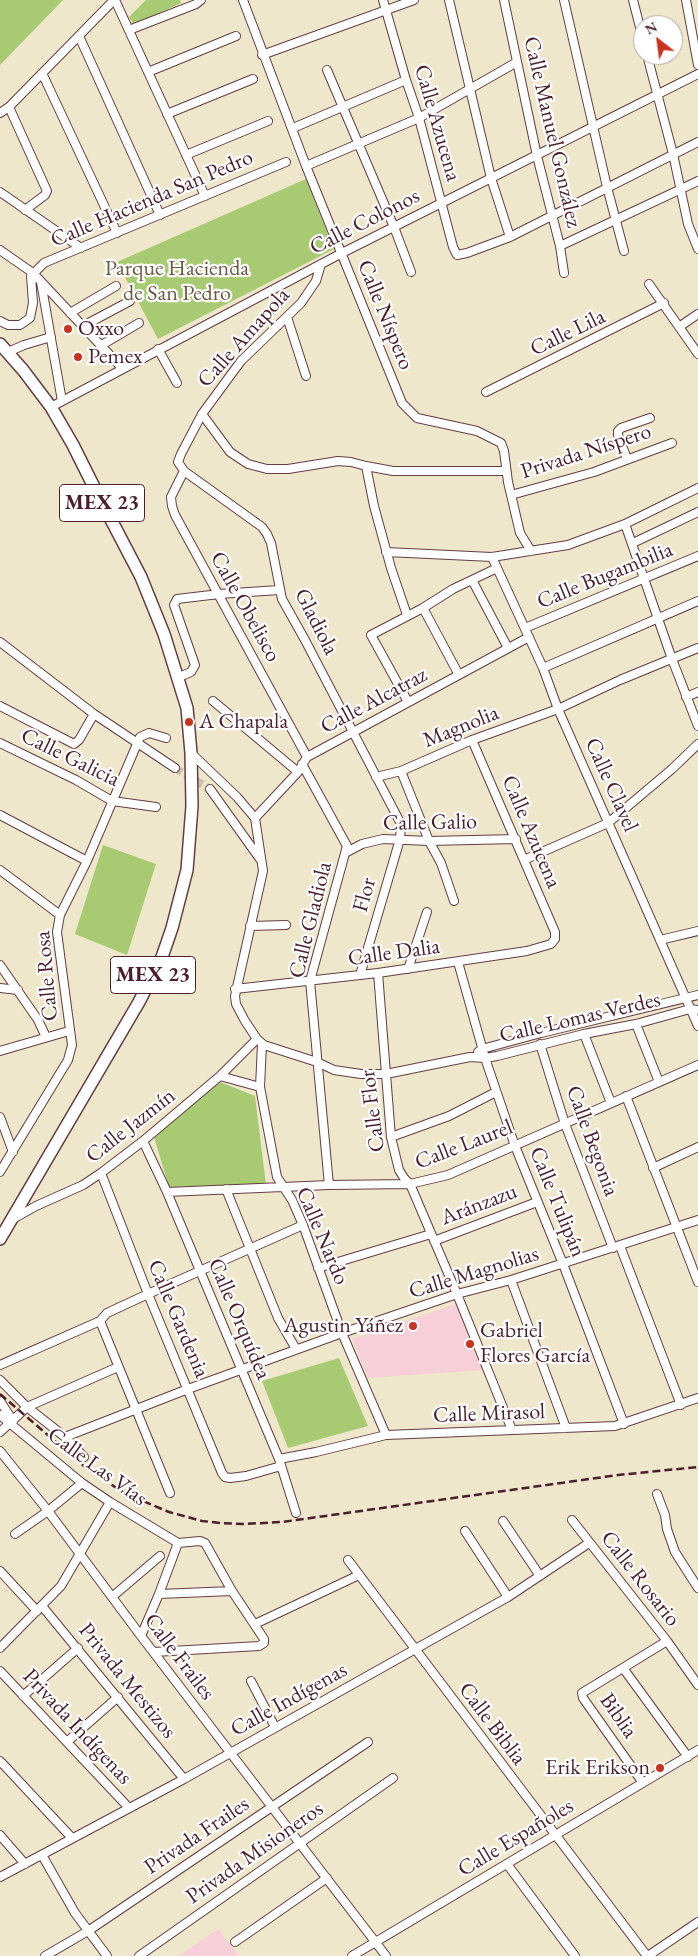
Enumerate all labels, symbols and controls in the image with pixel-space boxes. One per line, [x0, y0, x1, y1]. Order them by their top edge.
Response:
north arrow [633, 15, 683, 65]
text: N [642, 17, 660, 39]
street label: Calle Manuel González [517, 34, 587, 230]
street label: Calle Azucena [408, 62, 466, 184]
street label: Calle Hacienda San Pedro [47, 144, 257, 254]
street label: Calle Colonos [306, 183, 424, 261]
park label: Parque Hacienda de San Pedro [105, 256, 249, 308]
street label: Calle Níspero [351, 256, 419, 374]
street label: Calle Amapola [192, 283, 296, 393]
street label: Calle Lila [526, 304, 610, 362]
place label: Oxxo [78, 316, 124, 342]
marker: Oxxo [62, 323, 74, 335]
place label: Pemex [88, 344, 142, 370]
marker: Pemex [72, 351, 84, 363]
street label: Privada Níspero [518, 419, 654, 485]
road number: MEX 23 [59, 484, 144, 522]
street label: Calle Bugambilia [533, 537, 677, 615]
street label: Calle Obelisco [204, 547, 286, 667]
street label: Gladiola [288, 584, 344, 660]
street label: Calle Alcatraz [316, 662, 432, 740]
street label: Magnolia [419, 700, 503, 754]
place label: A Chapala [199, 709, 288, 735]
marker: A Chapala [183, 716, 195, 728]
street label: Calle Galicia [16, 723, 124, 793]
street label: Calle Clavel [579, 734, 643, 836]
street label: Calle Azucena [495, 772, 567, 892]
street label: Calle Galio [383, 809, 477, 837]
street label: Calle Gladiola [284, 859, 338, 981]
street label: Flor [348, 875, 382, 915]
street label: Calle Rosa [30, 930, 64, 1022]
street label: Calle Dalia [346, 933, 442, 973]
road number: MEX 23 [110, 956, 196, 994]
street label: Calle Lomas Verdes [497, 987, 663, 1049]
street label: Calle Flor [355, 1068, 391, 1154]
street label: Calle Begonia [560, 1082, 624, 1200]
street label: Calle Jazmín [81, 1083, 181, 1169]
street label: Calle Laurel [411, 1114, 517, 1176]
street label: Calle Tulipán [523, 1143, 591, 1261]
street label: Aránzazu [437, 1178, 521, 1232]
street label: Calle Nardo [290, 1183, 354, 1289]
street label: Calle Magnolias [406, 1241, 542, 1305]
street label: Calle Orquídea [202, 1254, 276, 1384]
street label: Calle Gardenia [141, 1256, 215, 1382]
place label: Agustin Yáñez [283, 1313, 403, 1339]
place label: Gabriel Flores García [480, 1318, 590, 1370]
marker: Agustin Yáñez [407, 1320, 419, 1332]
marker: Gabriel Flores García [464, 1338, 476, 1350]
street label: Calle Mirasol [432, 1399, 546, 1429]
street label: Calle Las Vías [42, 1422, 152, 1512]
street label: Calle Rosario [594, 1526, 686, 1632]
street label: Calle Frailes [138, 1608, 220, 1706]
street label: Privada Mestizos [72, 1618, 182, 1744]
street label: Calle Indígenas [226, 1657, 352, 1743]
street label: Privada Indígenas [17, 1664, 137, 1790]
street label: Calle Biblia [452, 1677, 532, 1771]
street label: Biblia [593, 1688, 643, 1744]
place label: Erik Erikson [545, 1755, 650, 1781]
marker: Erik Erikson [654, 1762, 666, 1774]
street label: Privada Frailes [139, 1791, 255, 1881]
street label: Calle Españoles [453, 1793, 579, 1883]
street label: Privada Misioneros [181, 1796, 329, 1910]

